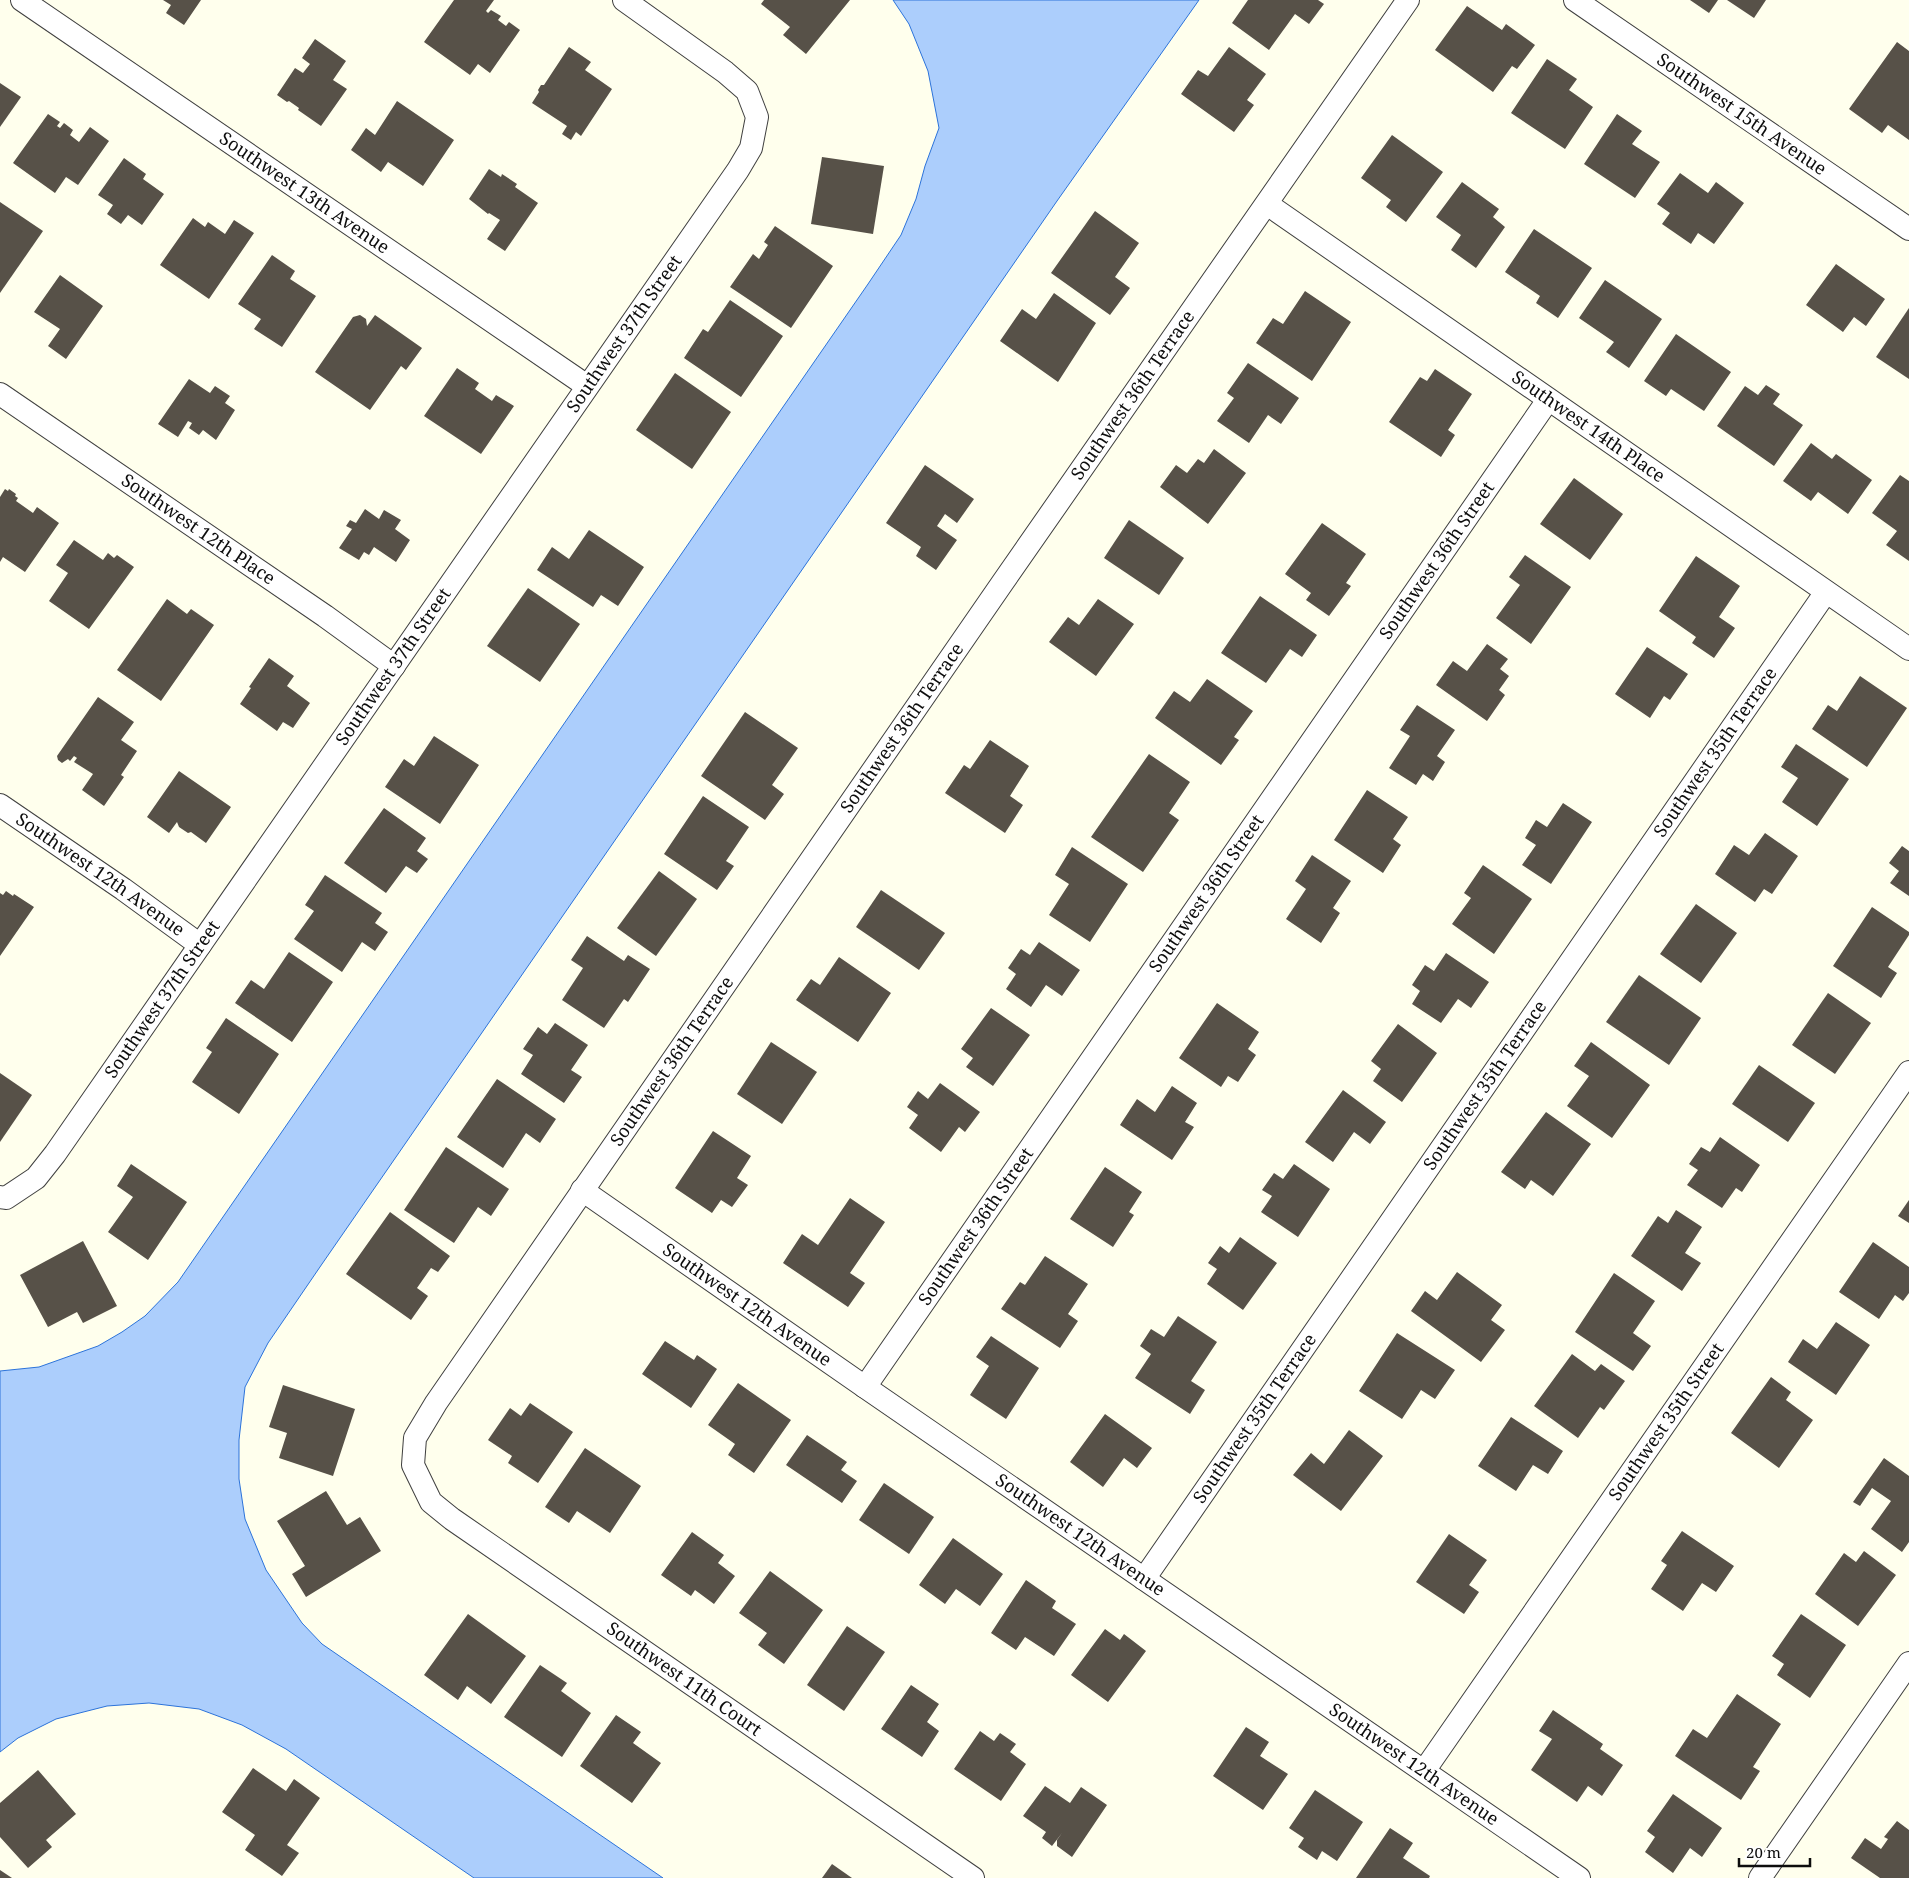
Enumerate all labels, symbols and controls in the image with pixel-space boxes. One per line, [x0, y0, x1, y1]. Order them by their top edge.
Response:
street label: Southwest 15th Avenue [1653, 47, 1832, 180]
street label: Southwest 13th Avenue [215, 126, 395, 259]
street label: Southwest 37th Street [560, 250, 686, 417]
street label: Southwest 36th Terrace [1065, 305, 1199, 484]
street label: Southwest 14th Place [1508, 364, 1670, 487]
street label: Southwest 12th Place [117, 467, 280, 590]
street label: Southwest 36th Street [1373, 476, 1499, 644]
street label: Southwest 37th Street [329, 583, 456, 750]
street label: Southwest 36th Terrace [834, 638, 968, 817]
street label: Southwest 35th Terrace [1647, 662, 1782, 841]
street label: Southwest 12th Avenue [12, 806, 190, 941]
street label: Southwest 36th Street [1143, 810, 1269, 977]
street label: Southwest 37th Street [98, 915, 225, 1082]
street label: Southwest 36th Terrace [604, 971, 738, 1150]
street label: Southwest 35th Terrace [1417, 995, 1551, 1174]
street label: Southwest 36th Street [912, 1143, 1038, 1310]
street label: Southwest 12th Avenue [658, 1237, 837, 1371]
street label: Southwest 35th Terrace [1187, 1328, 1321, 1508]
street label: Southwest 35th Street [1602, 1338, 1728, 1505]
street label: Southwest 12th Avenue [991, 1467, 1170, 1601]
street label: Southwest 11th Court [602, 1616, 767, 1741]
street label: Southwest 12th Avenue [1325, 1697, 1504, 1830]
scale bar [1739, 1836, 1810, 1868]
text: 20 m [1746, 1842, 1781, 1862]

